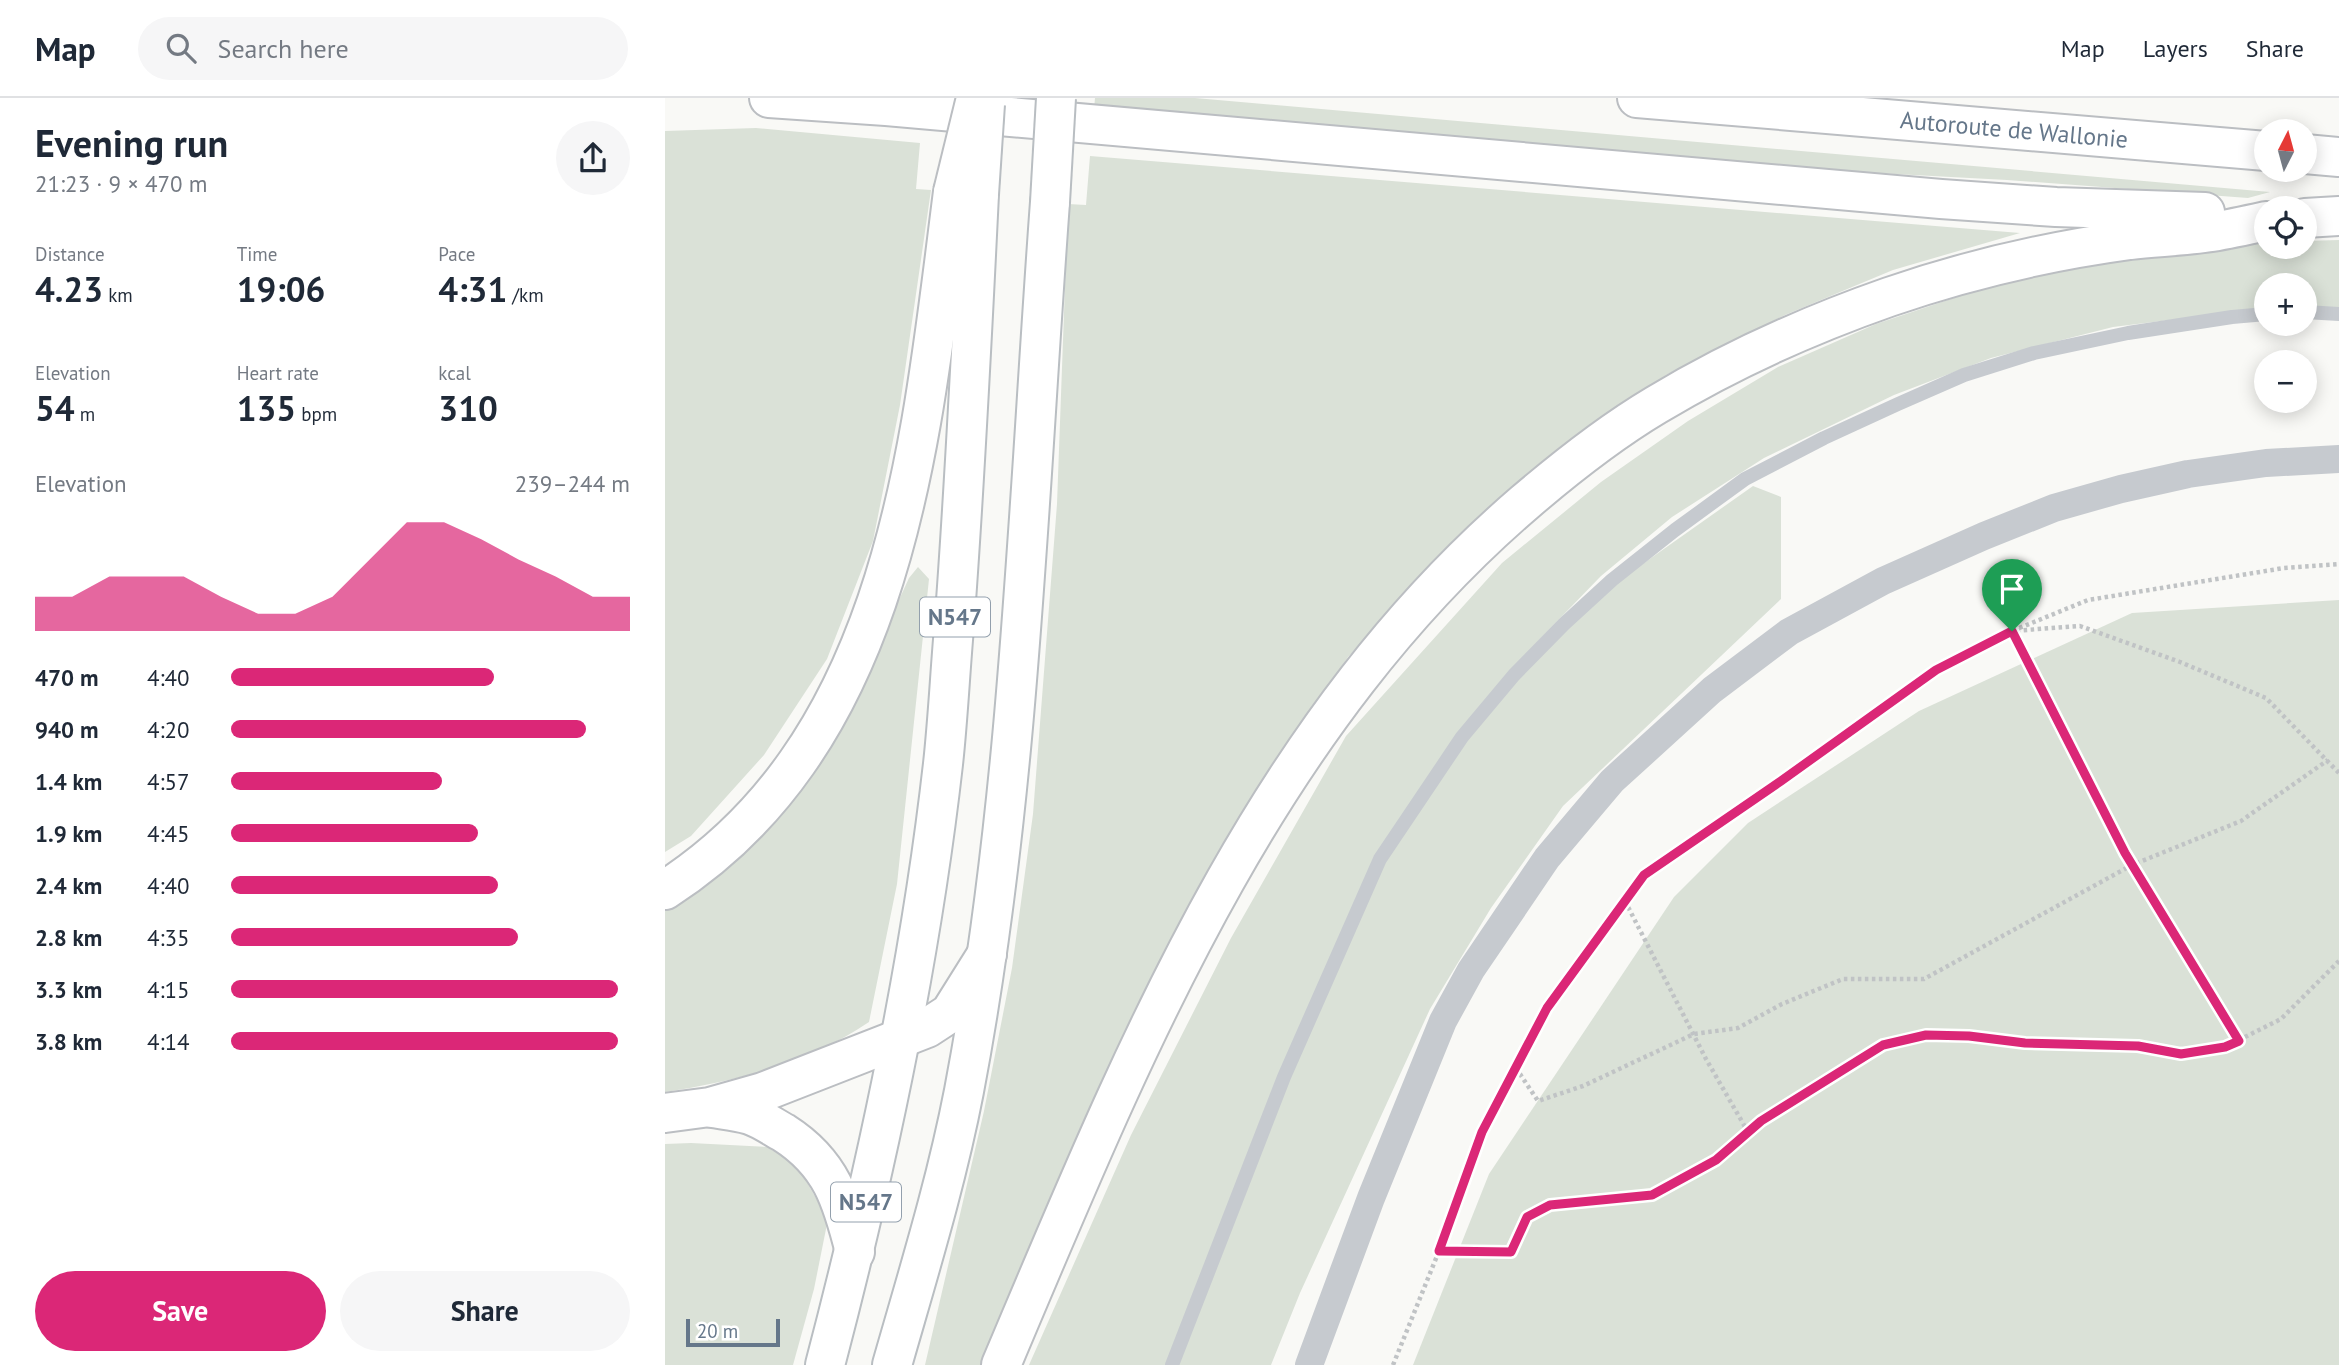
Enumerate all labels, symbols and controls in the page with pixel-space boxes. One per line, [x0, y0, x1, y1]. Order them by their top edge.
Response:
search box [138, 17, 628, 80]
text: Map [35, 27, 96, 70]
icon: search [162, 29, 200, 67]
text: Search here [218, 32, 349, 65]
text: Map [2061, 33, 2105, 64]
text: Layers [2143, 33, 2208, 64]
text: Share [2246, 33, 2304, 64]
street label: Autoroute de Wallonie [1899, 104, 2129, 155]
text: Evening run [35, 118, 228, 167]
north arrow [2254, 119, 2317, 182]
map controls [2254, 119, 2317, 413]
button: share [556, 121, 630, 195]
text: 21:23 · 9 × 470 m [35, 169, 207, 198]
button: locate [2254, 196, 2317, 259]
text: Distance [35, 242, 105, 266]
text: Time [237, 242, 277, 266]
text: Pace [438, 242, 476, 266]
text: 4.23 [35, 266, 103, 312]
text: 19:06 [237, 266, 325, 312]
text: 4:31 [438, 266, 507, 312]
button: + [2254, 273, 2317, 336]
text: km [103, 283, 133, 307]
text: /km [507, 283, 544, 307]
button: − [2254, 350, 2317, 413]
text: Elevation [35, 361, 111, 385]
text: Heart rate [237, 361, 319, 385]
text: kcal [438, 361, 471, 385]
text: 54 [35, 385, 75, 431]
text: 135 [237, 385, 296, 431]
text: 310 [438, 385, 498, 431]
text: m [75, 402, 95, 426]
text: bpm [296, 402, 337, 426]
text: Elevation [35, 469, 127, 498]
text: 239–244 m [515, 469, 630, 498]
pin [1982, 559, 2042, 631]
icon: arrive [1993, 570, 2031, 608]
road number: N547 [920, 597, 990, 636]
text: 470 m [35, 663, 98, 692]
text: 4:40 [147, 663, 190, 692]
text: 940 m [35, 715, 98, 744]
text: 4:20 [147, 715, 190, 744]
text: 1.4 km [35, 767, 102, 796]
text: 4:57 [147, 767, 190, 796]
text: 1.9 km [35, 819, 102, 848]
text: 4:45 [147, 819, 190, 848]
text: 2.4 km [35, 871, 102, 900]
text: 4:40 [147, 871, 190, 900]
text: 2.8 km [35, 923, 102, 952]
text: 4:35 [147, 923, 190, 952]
text: 3.3 km [35, 975, 102, 1004]
text: 4:15 [147, 975, 190, 1004]
text: 3.8 km [35, 1027, 102, 1056]
text: 4:14 [147, 1027, 190, 1056]
road number: N547 [831, 1182, 901, 1222]
button: Save [35, 1271, 326, 1351]
button: Share [340, 1271, 630, 1351]
scale bar [686, 1316, 781, 1348]
text: 20 m [697, 1319, 738, 1343]

